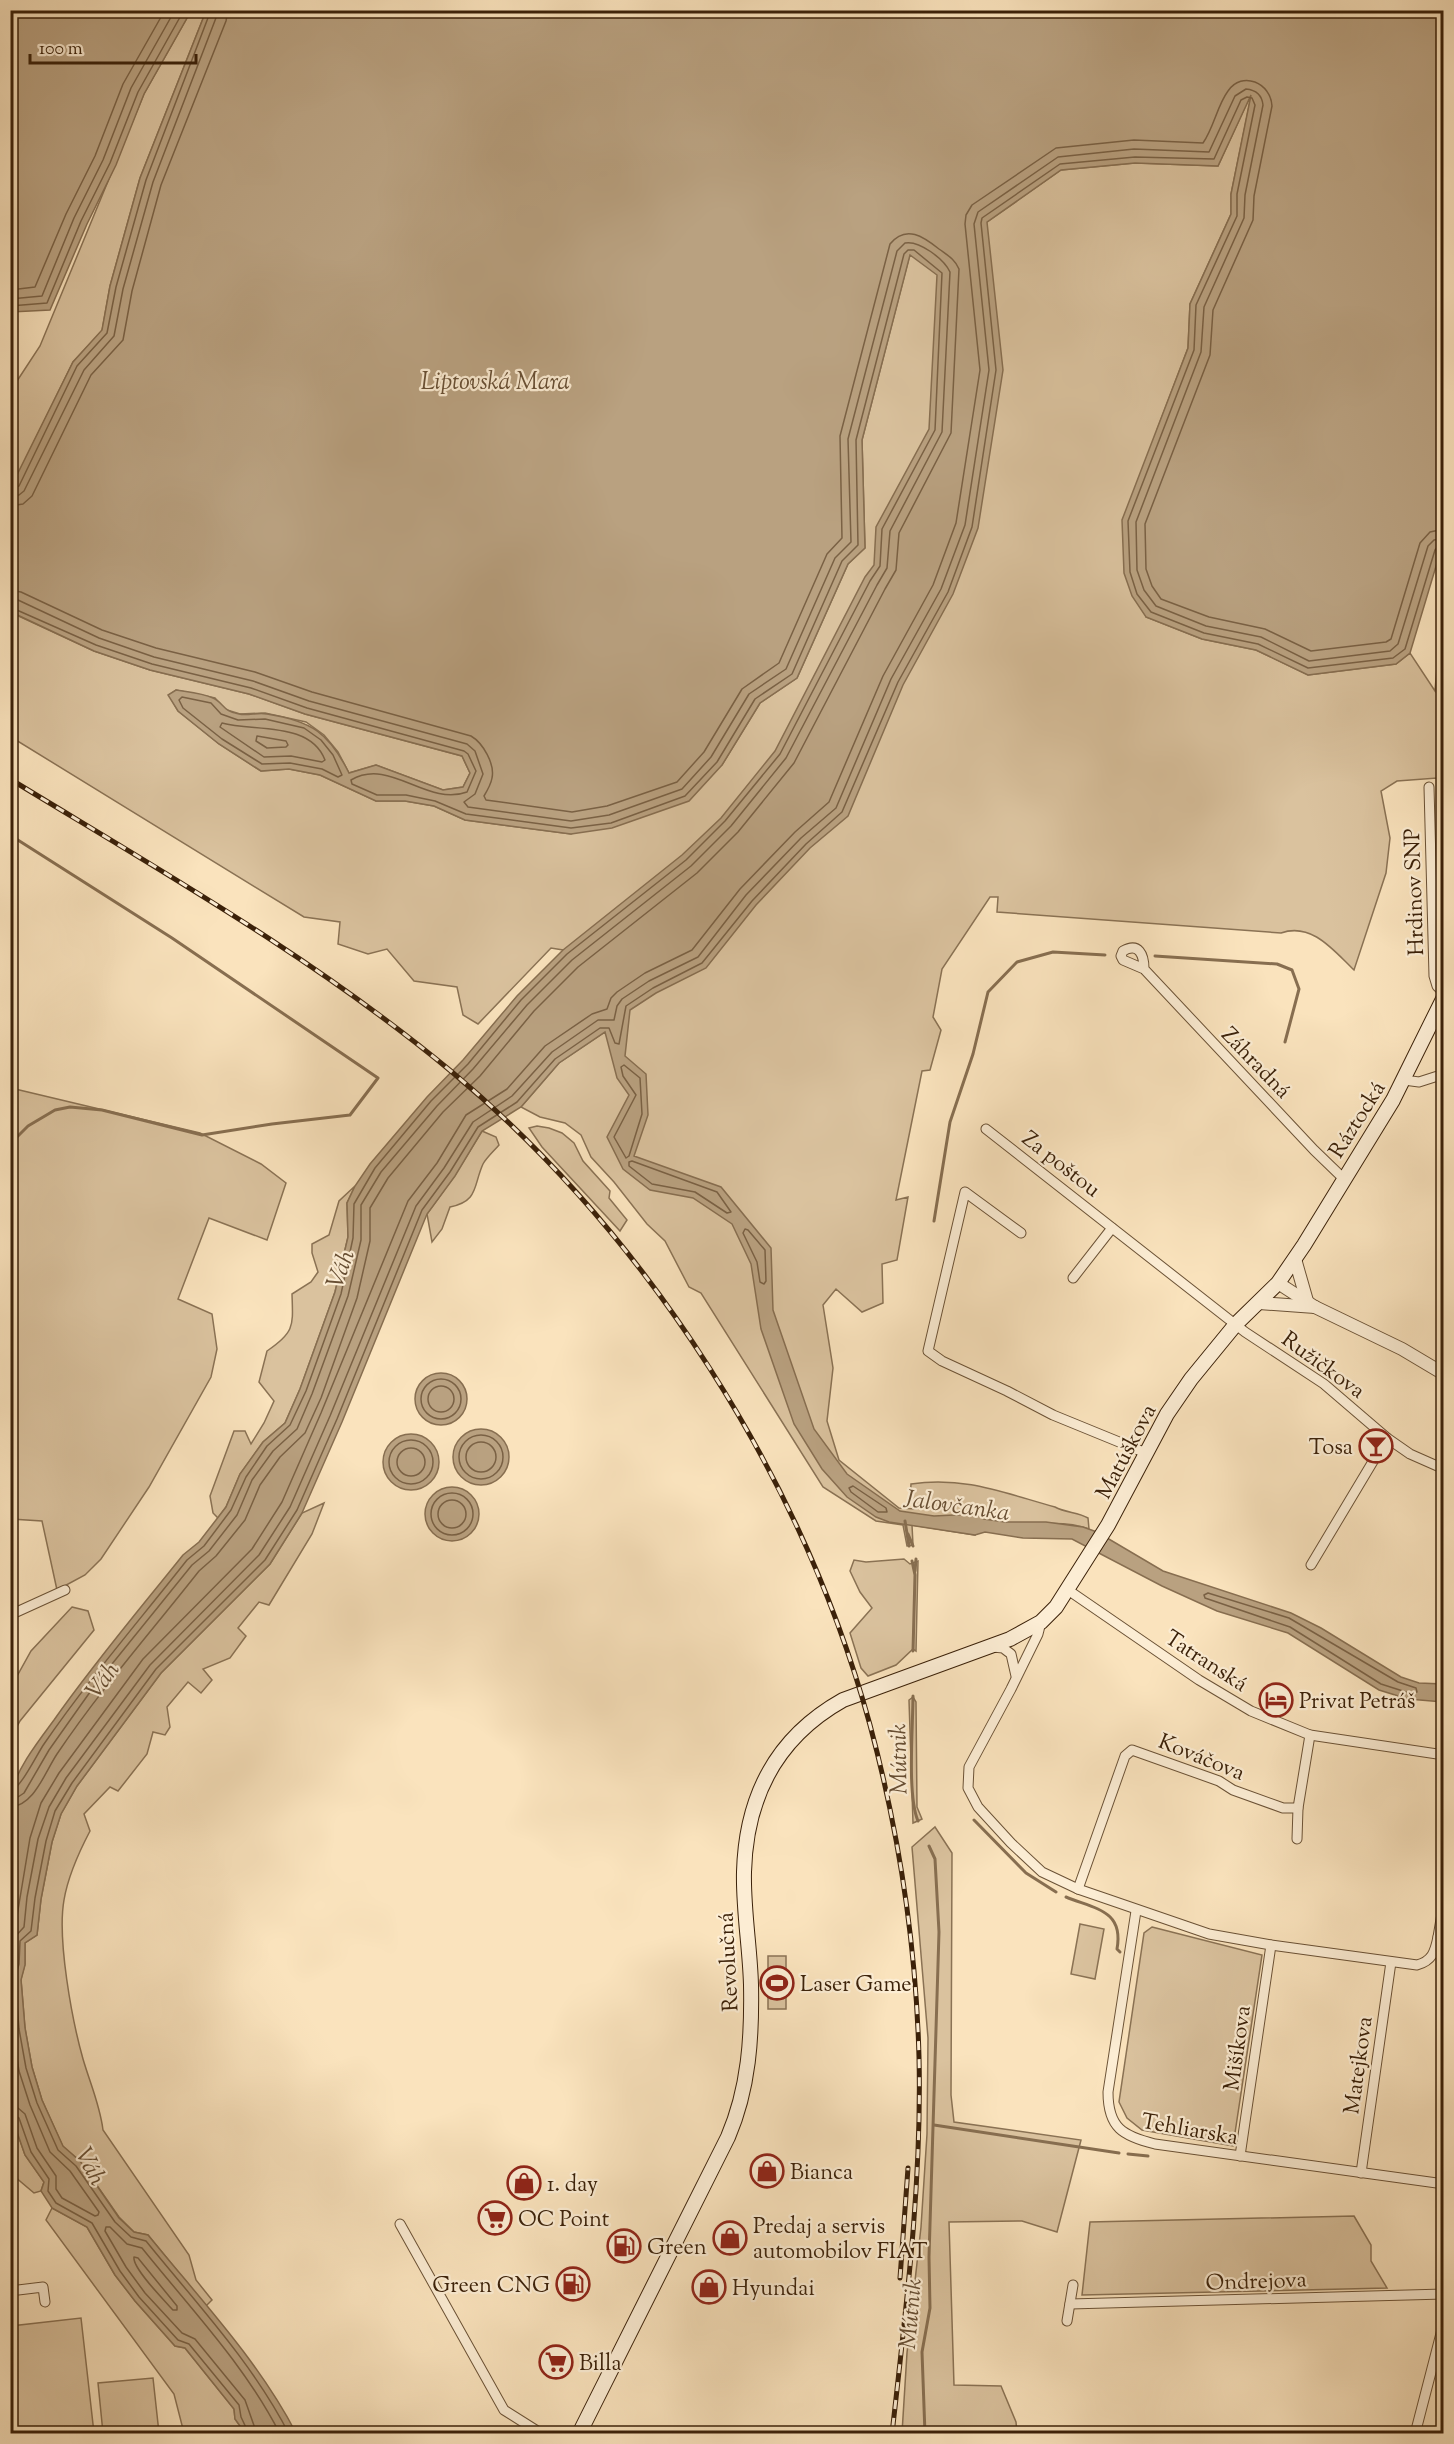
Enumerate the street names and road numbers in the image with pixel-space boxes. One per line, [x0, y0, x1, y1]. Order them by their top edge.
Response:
street label: Hrdinov SNP [1398, 828, 1434, 956]
street label: Záhradná [1212, 1021, 1297, 1107]
street label: Ráztocká [1322, 1076, 1395, 1165]
street label: Za poštou [1014, 1124, 1107, 1207]
street label: Ružičkova [1274, 1325, 1371, 1408]
street label: Matúškova [1089, 1399, 1166, 1506]
street label: Tatranská [1158, 1624, 1253, 1701]
street label: Kováčova [1153, 1727, 1249, 1791]
street label: Revolučná [711, 1911, 749, 2012]
street label: Mišíkova [1217, 2004, 1261, 2093]
street label: Matejkova [1337, 2014, 1383, 2116]
street label: Tehliarska [1139, 2107, 1240, 2155]
street label: Ondrejova [1205, 2265, 1307, 2301]

